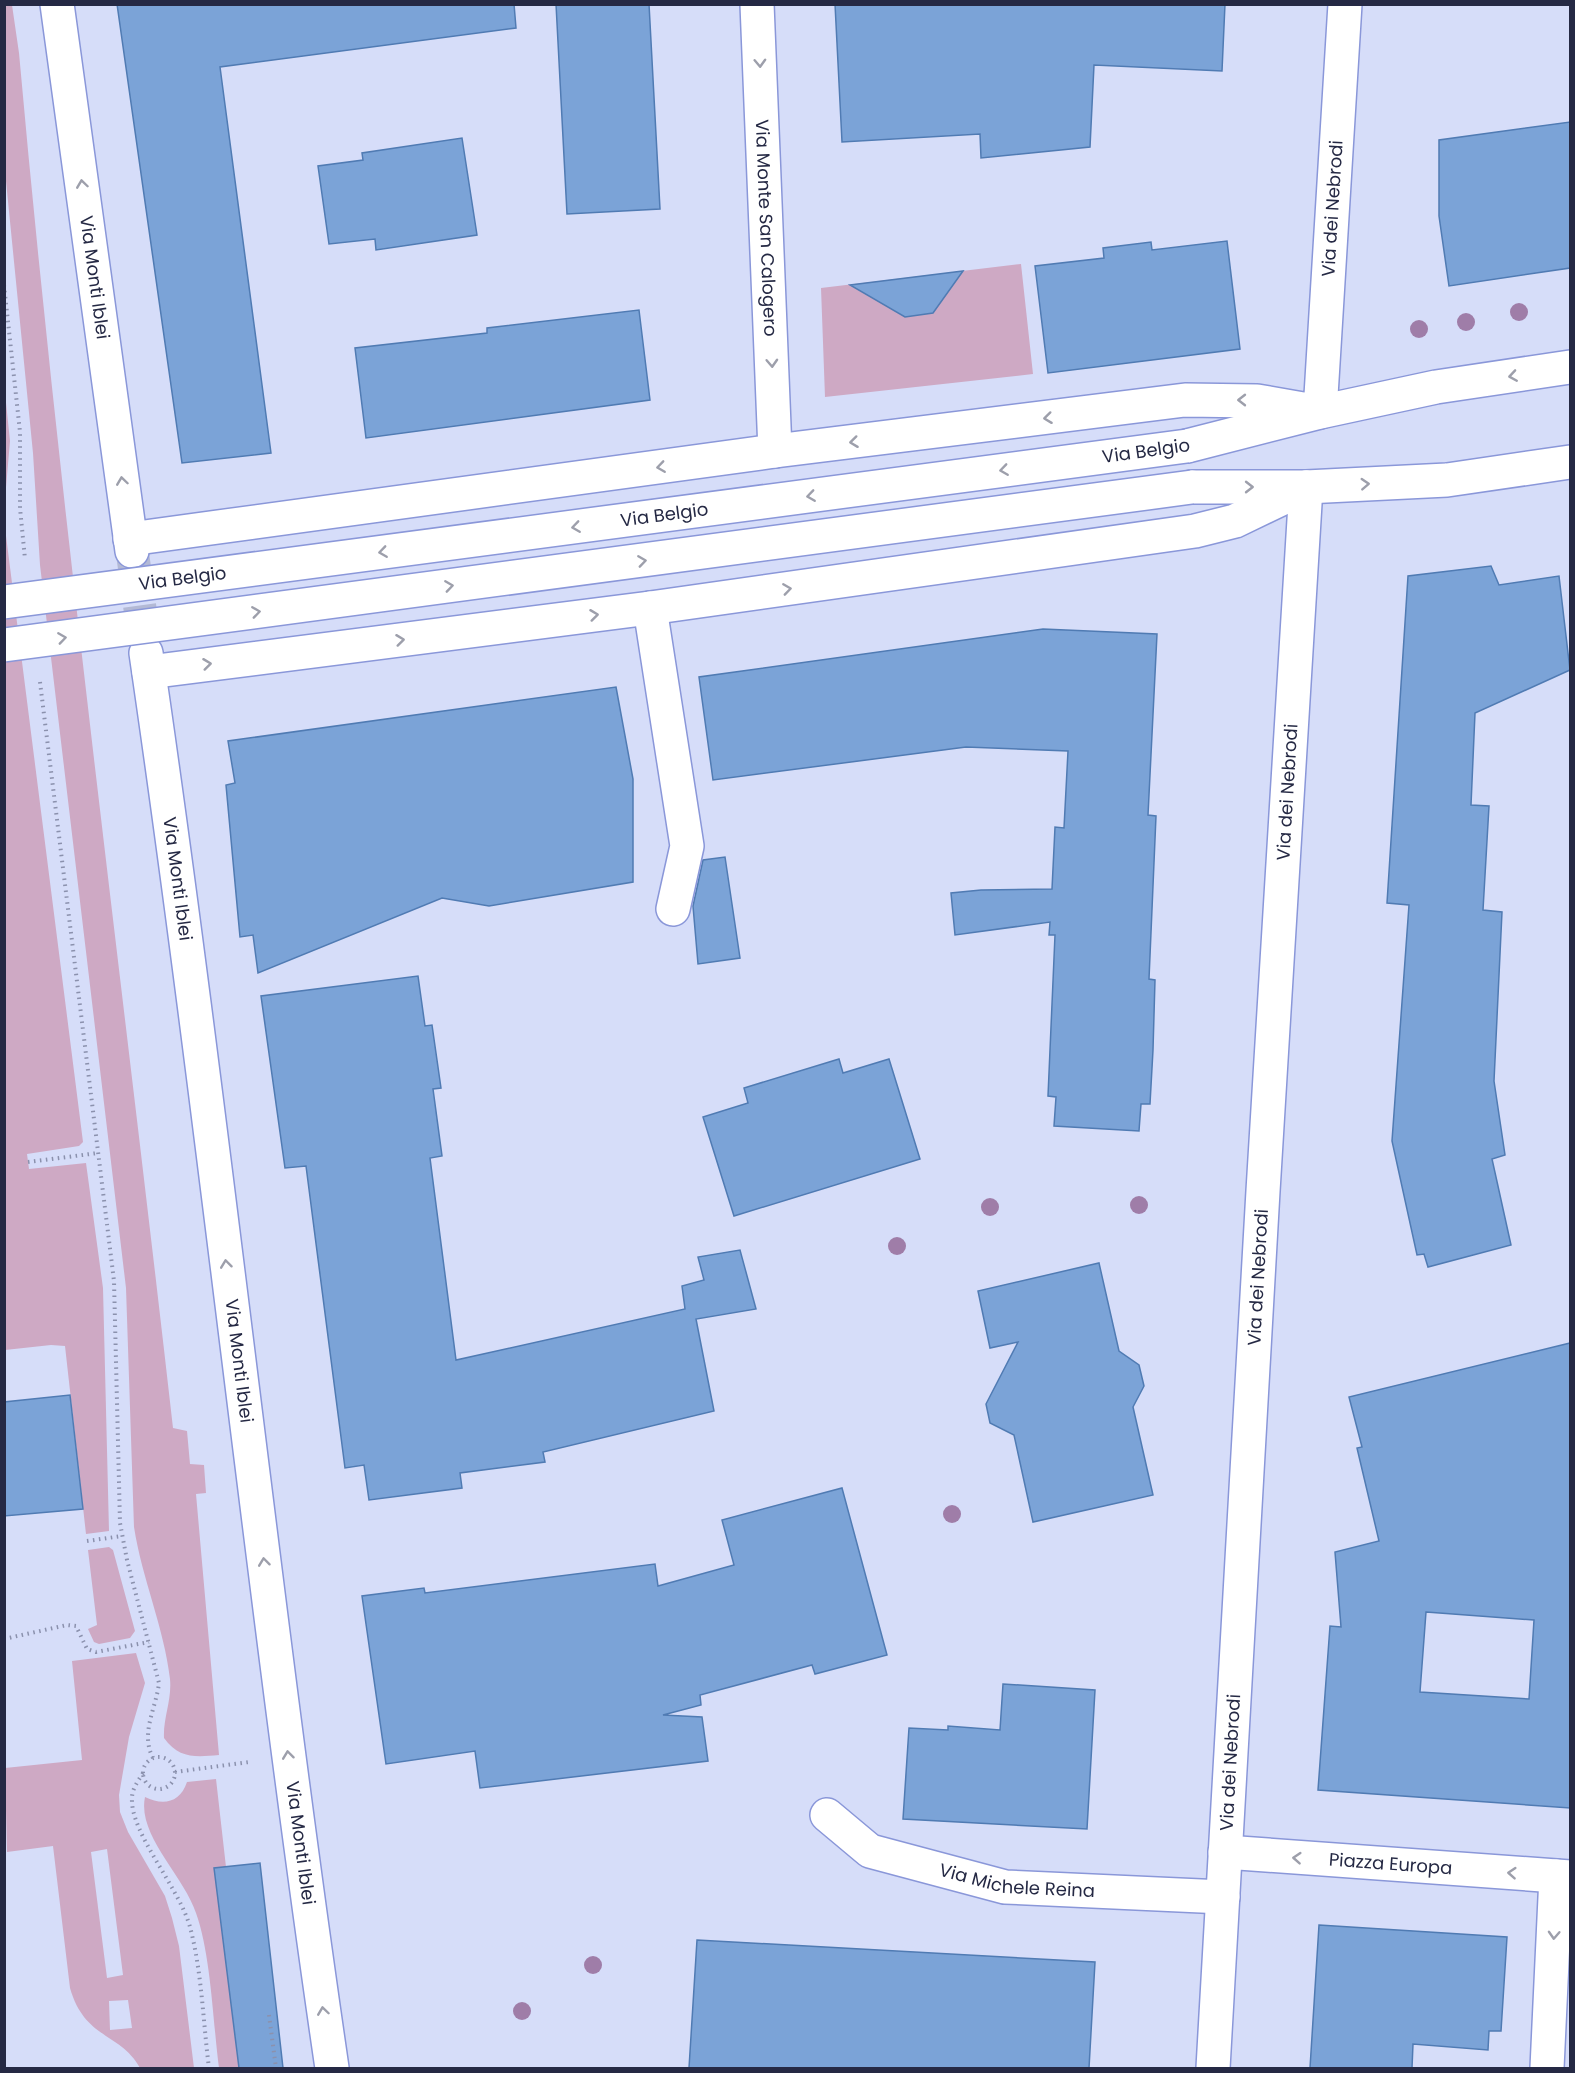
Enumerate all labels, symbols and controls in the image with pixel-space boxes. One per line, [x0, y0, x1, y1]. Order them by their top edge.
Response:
one-way arrow [753, 58, 766, 67]
street label: Via Monte San Calogero [750, 119, 783, 337]
street label: Via dei Nebrodi [1315, 139, 1349, 278]
one-way arrow [76, 179, 88, 188]
street label: Via Monti Iblei [74, 214, 116, 341]
one-way arrow [766, 358, 779, 367]
one-way arrow [1508, 369, 1517, 381]
one-way arrow [1237, 394, 1246, 406]
one-way arrow [1043, 411, 1053, 423]
street label: Via Belgio [1100, 432, 1191, 469]
one-way arrow [850, 435, 859, 447]
one-way arrow [657, 460, 666, 472]
one-way arrow [1000, 463, 1009, 476]
one-way arrow [117, 476, 129, 485]
one-way arrow [1360, 477, 1369, 490]
one-way arrow [1245, 481, 1254, 493]
one-way arrow [806, 489, 816, 501]
street label: Via Belgio [619, 496, 710, 533]
one-way arrow [572, 520, 581, 532]
one-way arrow [378, 546, 387, 558]
one-way arrow [638, 555, 647, 567]
street label: Via Belgio [137, 560, 228, 596]
one-way arrow [444, 581, 454, 593]
one-way arrow [782, 583, 791, 595]
one-way arrow [251, 606, 260, 619]
one-way arrow [589, 609, 598, 622]
one-way arrow [58, 632, 67, 644]
one-way arrow [396, 634, 405, 646]
one-way arrow [202, 659, 211, 671]
street label: Via dei Nebrodi [1270, 723, 1304, 861]
street label: Via Monti Iblei [157, 815, 199, 942]
street label: Via dei Nebrodi [1241, 1208, 1274, 1346]
one-way arrow [220, 1259, 233, 1269]
street label: Via Monti Iblei [219, 1297, 260, 1424]
one-way arrow [258, 1557, 270, 1566]
street label: Via dei Nebrodi [1214, 1693, 1246, 1832]
one-way arrow [282, 1751, 295, 1760]
street label: Via Monti Iblei [280, 1780, 322, 1906]
street label: Piazza Europa [1328, 1847, 1453, 1880]
one-way arrow [1292, 1852, 1301, 1865]
street label: Via Michele Reina [936, 1857, 1096, 1903]
one-way arrow [1508, 1867, 1517, 1880]
one-way arrow [1547, 1930, 1560, 1939]
one-way arrow [318, 2006, 330, 2015]

